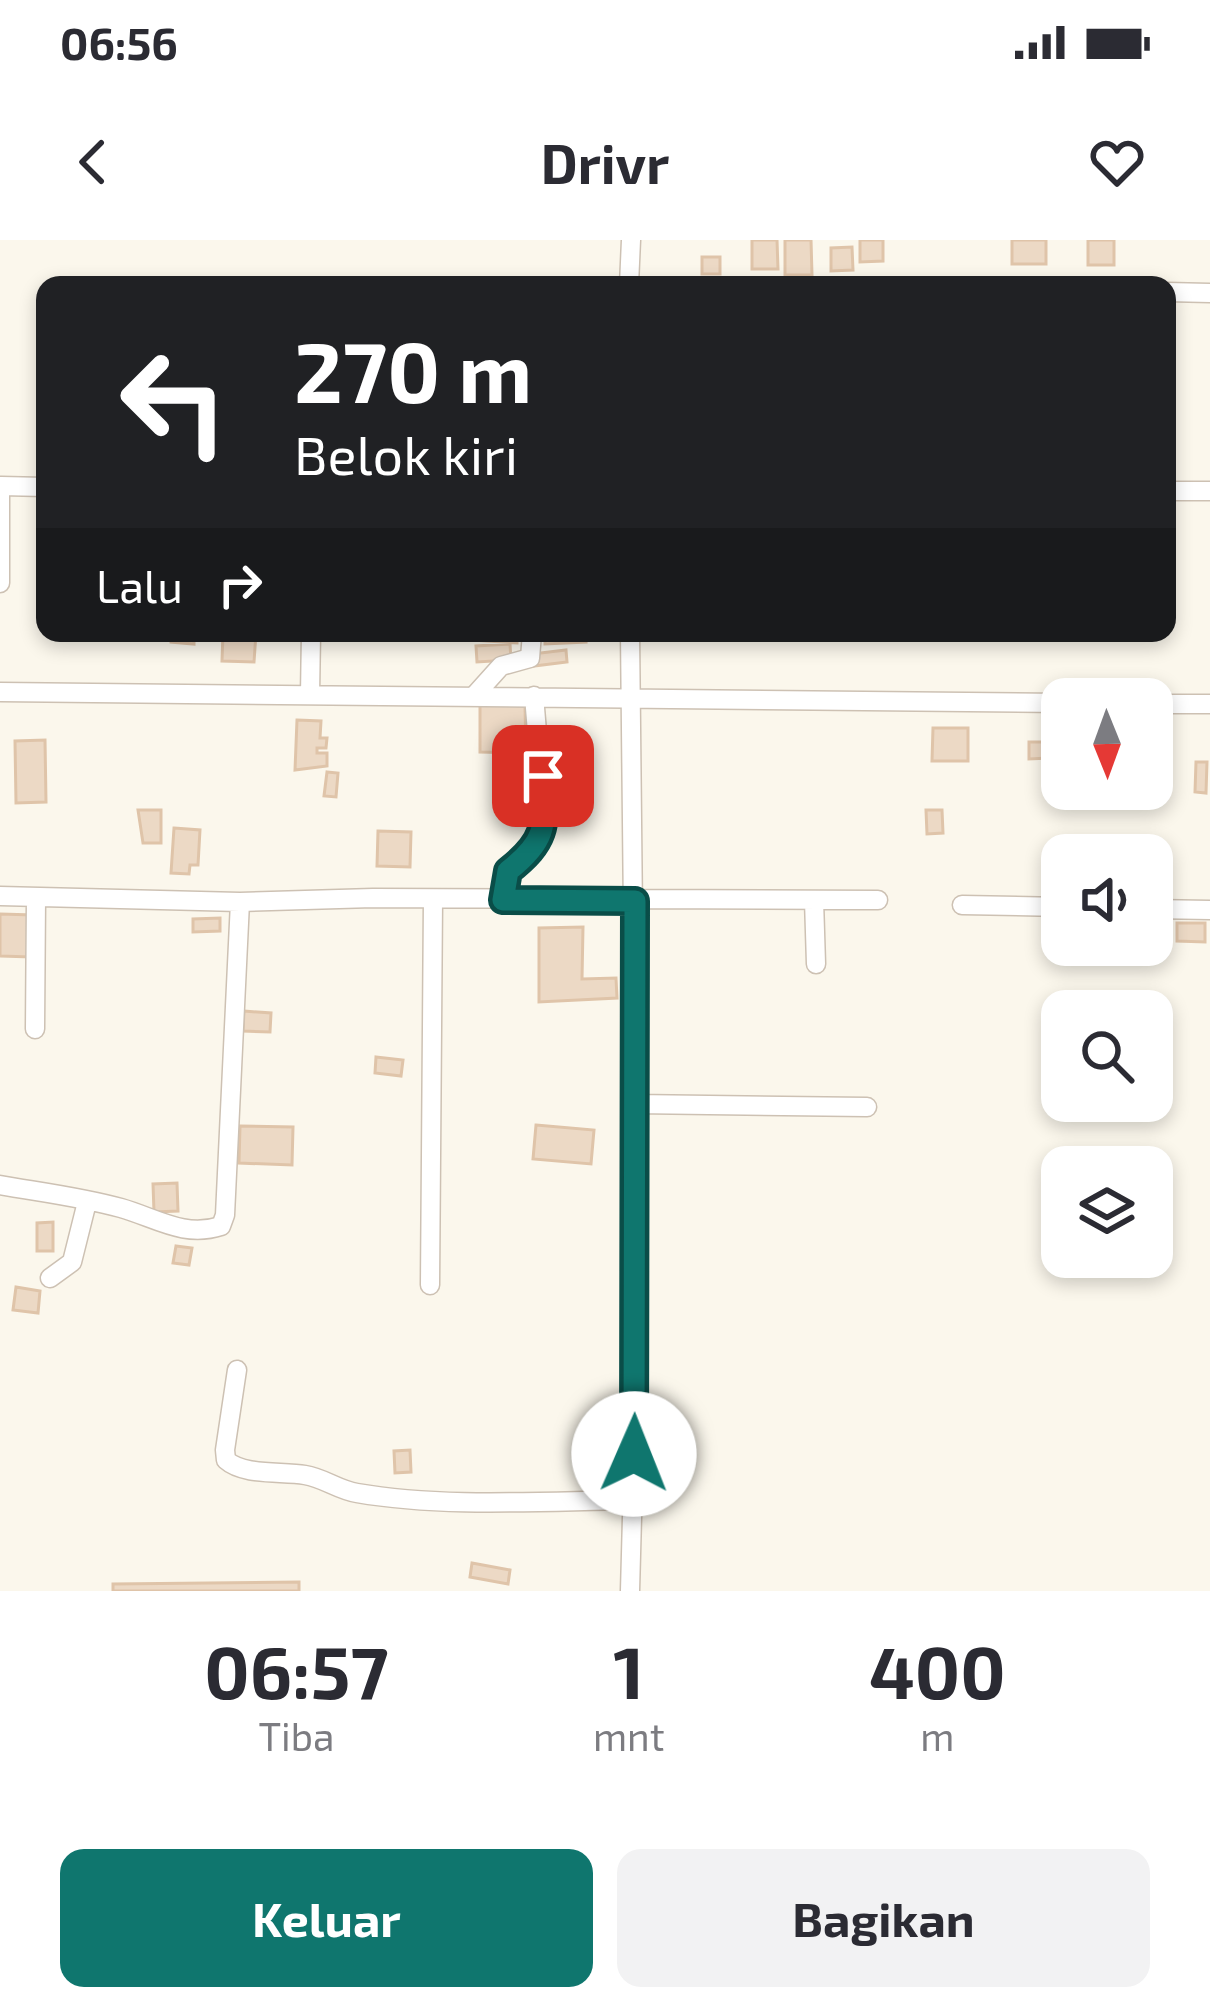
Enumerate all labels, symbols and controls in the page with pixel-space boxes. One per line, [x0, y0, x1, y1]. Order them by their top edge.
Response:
text: 06:56 [60, 15, 178, 69]
icon: back [60, 129, 126, 195]
icon: heart [1084, 129, 1150, 195]
text: Drivr [541, 130, 669, 195]
text: 270 m [294, 319, 532, 420]
icon: left [96, 324, 252, 480]
text: Belok kiri [294, 421, 518, 486]
icon: right [207, 552, 273, 618]
text: Lalu [96, 558, 183, 612]
north arrow [1041, 678, 1173, 810]
map controls [1041, 678, 1173, 1278]
pin [492, 725, 594, 827]
icon: arrive [510, 743, 576, 809]
button: sound [1041, 834, 1173, 966]
button: search [1041, 990, 1173, 1122]
button: layers [1041, 1146, 1173, 1278]
position arrow [571, 1391, 697, 1517]
text: 06:57 [204, 1627, 389, 1713]
text: 1 [613, 1627, 644, 1713]
text: 400 [869, 1627, 1006, 1713]
text: Tiba [258, 1712, 334, 1759]
text: mnt [593, 1712, 665, 1759]
text: m [920, 1712, 954, 1759]
button: Keluar [60, 1849, 593, 1987]
button: Bagikan [617, 1849, 1150, 1987]

